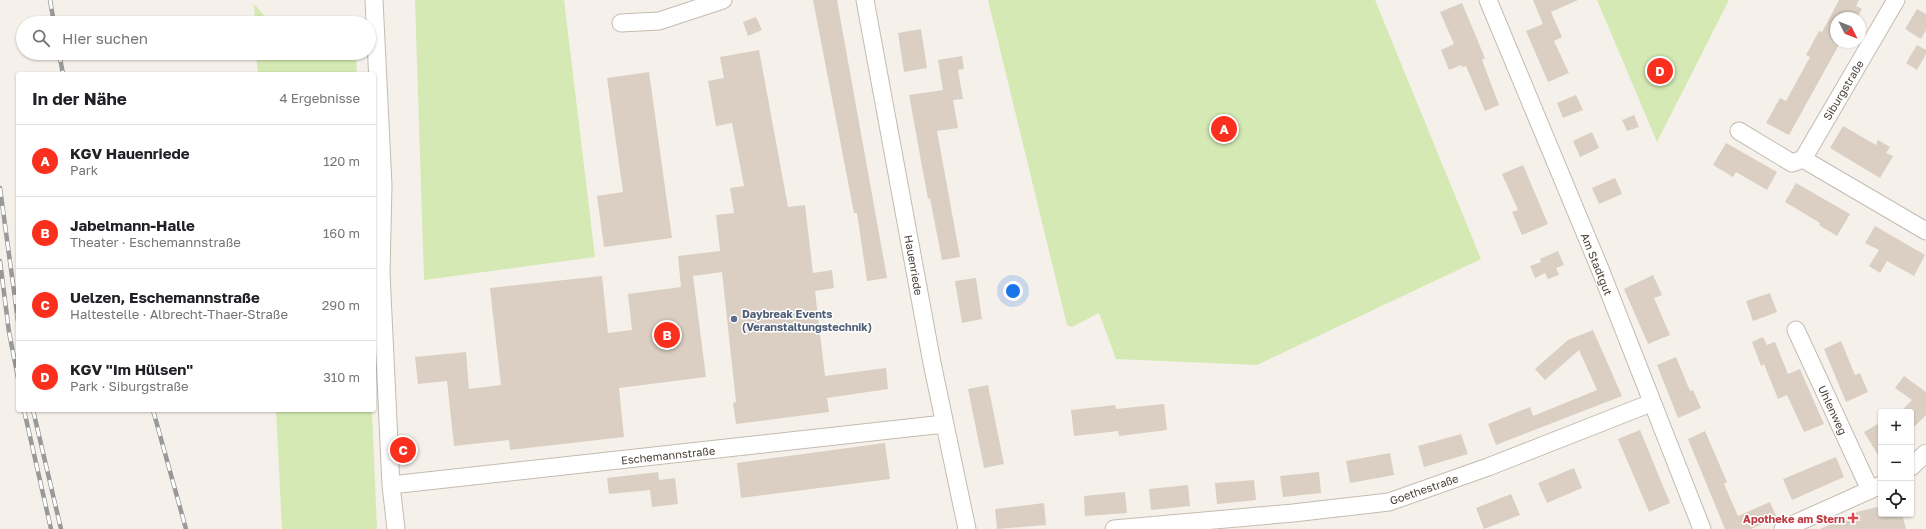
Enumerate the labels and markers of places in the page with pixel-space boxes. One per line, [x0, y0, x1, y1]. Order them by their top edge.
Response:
pin: D [1647, 56, 1673, 86]
pin: A [1211, 114, 1237, 144]
place label: Daybreak Events (Veranstaltungstechnik) [742, 307, 872, 333]
marker: Daybreak Events (Veranstaltungstechnik) [729, 314, 739, 324]
pin: B [654, 320, 680, 350]
pin: C [390, 435, 416, 465]
place label: Apotheke am Stern [1743, 512, 1845, 525]
marker: Apotheke am Stern [1848, 513, 1858, 523]

